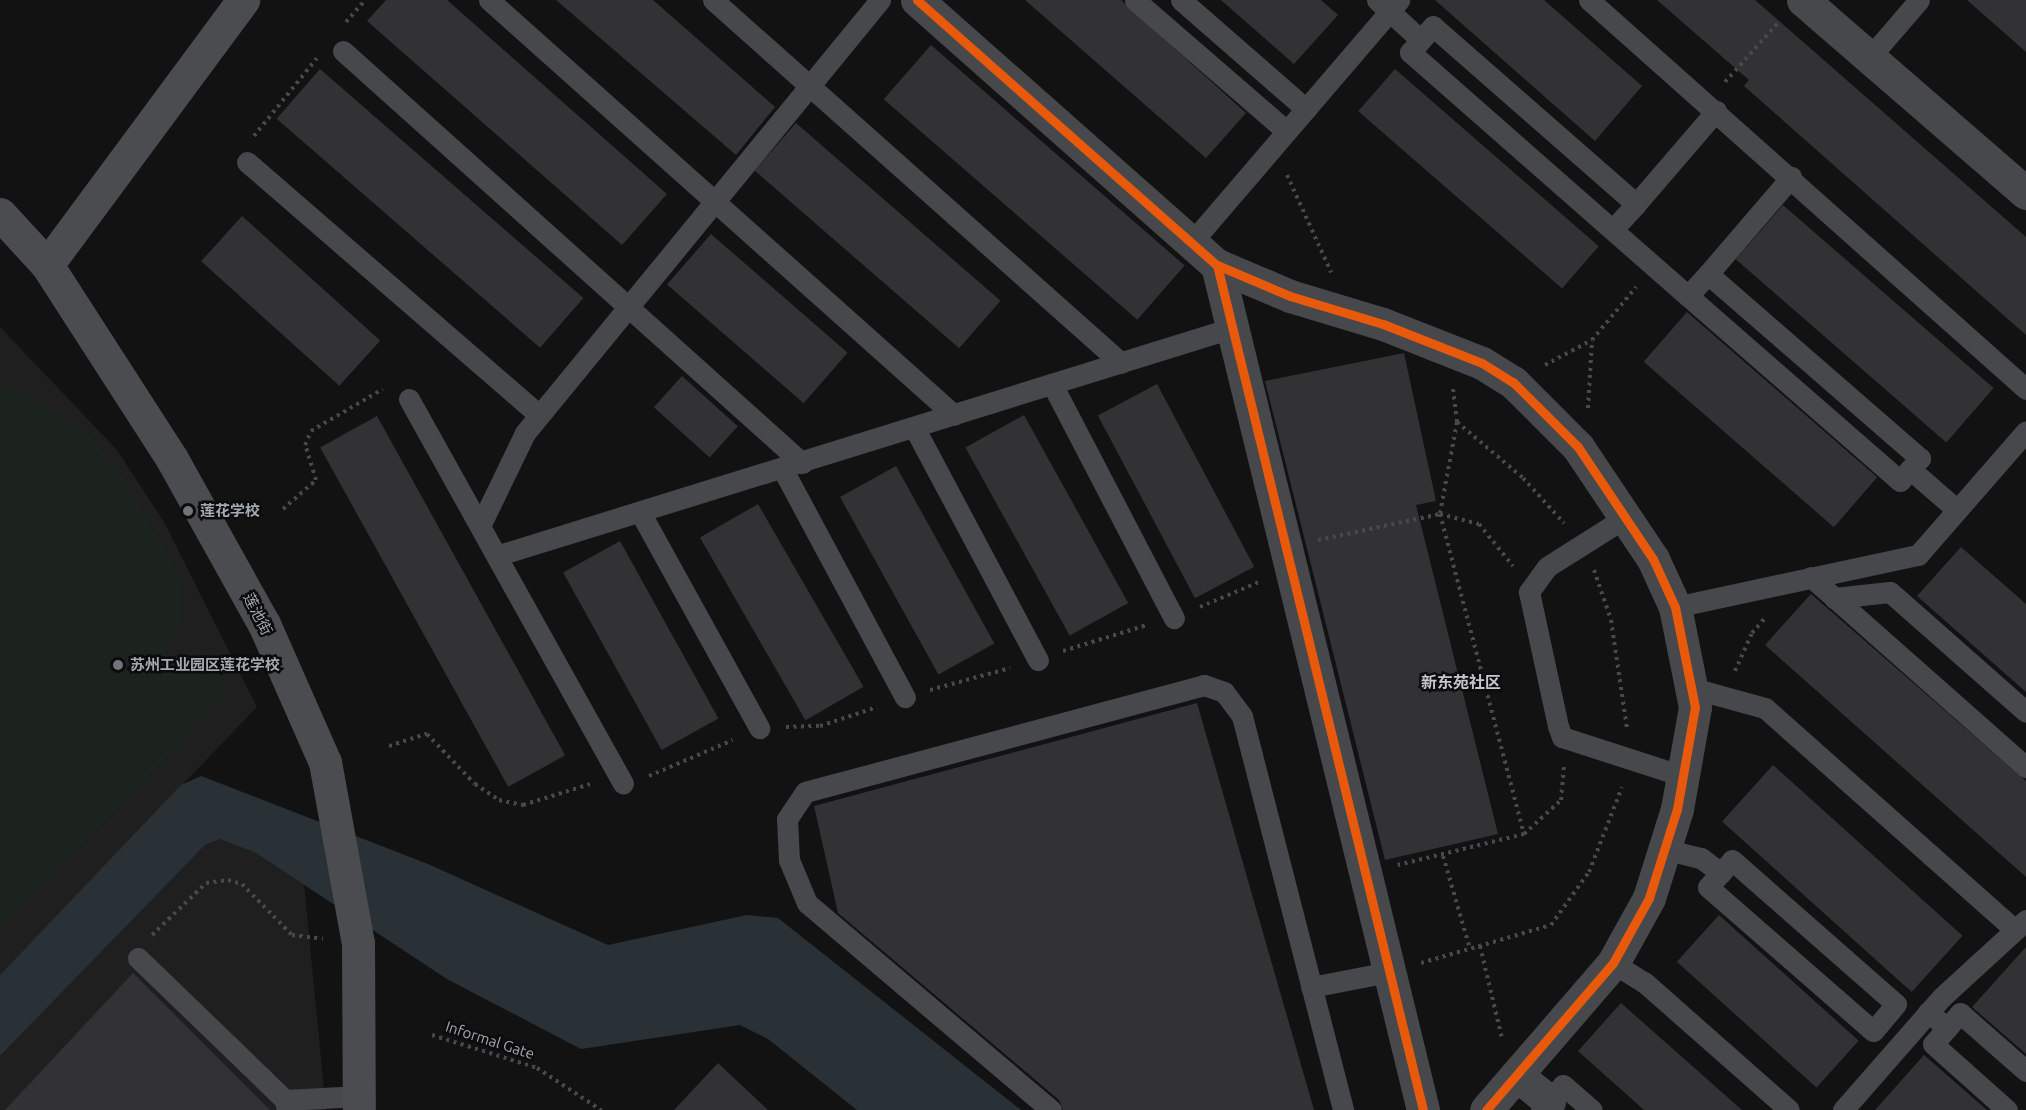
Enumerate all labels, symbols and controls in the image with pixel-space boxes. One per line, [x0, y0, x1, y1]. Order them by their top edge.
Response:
place label: 莲花学校 [200, 502, 260, 520]
marker: 莲花学校 [181, 504, 195, 518]
street label: 莲池街 [240, 590, 276, 638]
place label: 苏州工业园区莲花学校 [130, 656, 280, 674]
marker: 苏州工业园区莲花学校 [111, 658, 125, 672]
district label: 新东苑社区 [1421, 672, 1501, 692]
street label: Informal Gate [443, 1017, 537, 1063]

